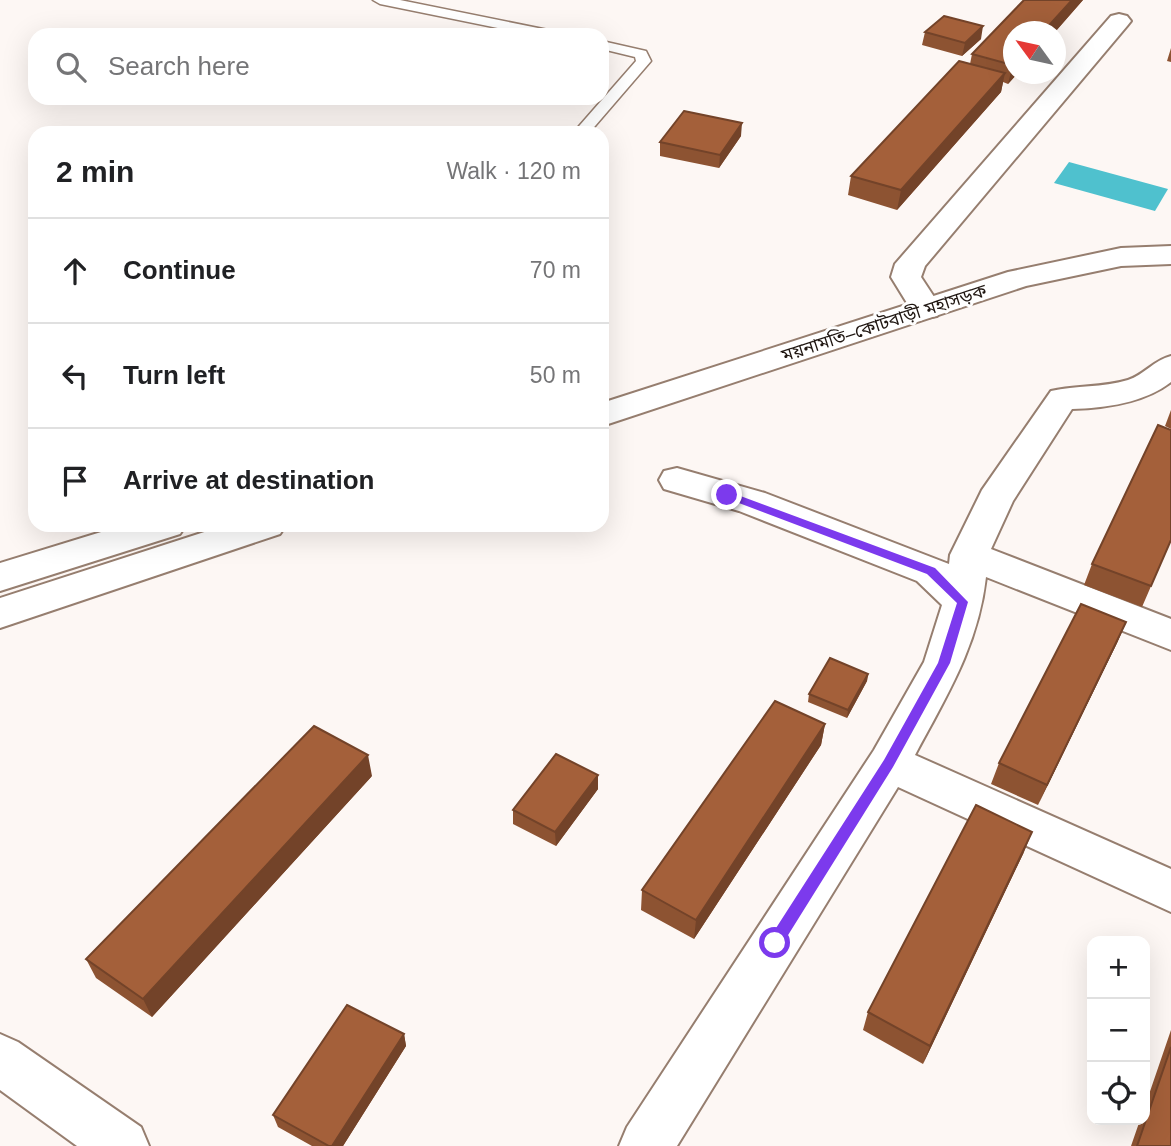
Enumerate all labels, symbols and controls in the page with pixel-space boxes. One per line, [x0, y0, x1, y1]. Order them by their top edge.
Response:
north arrow [1003, 21, 1066, 84]
search box [28, 28, 609, 105]
icon: search [52, 48, 90, 86]
text: Search here [108, 51, 250, 81]
text: 2 min [56, 155, 134, 188]
text: Walk · 120 m [446, 158, 581, 184]
icon: ahead [56, 252, 94, 290]
text: Continue [123, 255, 236, 285]
text: 70 m [530, 257, 581, 283]
street label: ময়নামতি–কোটবাড়ী মহাসড়ক [778, 280, 989, 366]
icon: left [56, 357, 94, 395]
text: Turn left [123, 360, 225, 390]
text: 50 m [530, 362, 581, 388]
icon: arrive [56, 462, 94, 500]
text: Arrive at destination [123, 465, 374, 495]
route end [711, 479, 742, 510]
route start [759, 927, 790, 958]
map controls [1087, 936, 1150, 1125]
button: + [1087, 936, 1150, 999]
button: − [1087, 999, 1150, 1062]
button: locate [1087, 1062, 1150, 1125]

